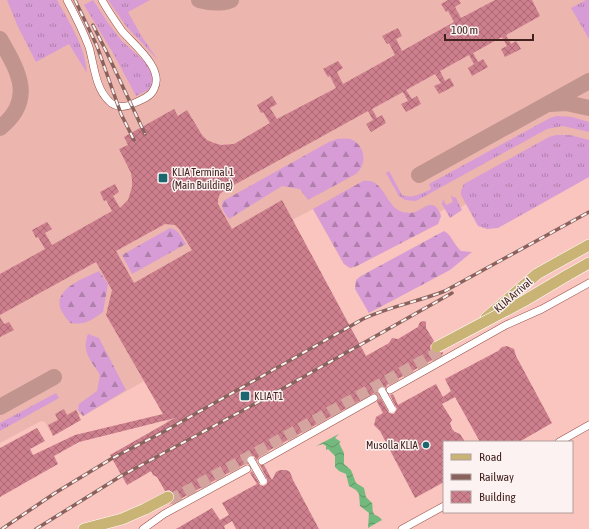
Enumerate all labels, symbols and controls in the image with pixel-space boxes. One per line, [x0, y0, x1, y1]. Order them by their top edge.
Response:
scale bar [445, 16, 533, 42]
text: 100 m [451, 23, 478, 37]
place label: KLIA Terminal 1 (Main Building) [172, 166, 234, 191]
marker: KLIA Terminal 1 (Main Building) [157, 172, 169, 184]
street label: KLIA Arrival [492, 275, 534, 315]
marker: KLIA T1 [239, 390, 251, 402]
place label: KLIA T1 [254, 390, 283, 402]
place label: Musolla KLIA [366, 439, 419, 451]
marker: Musolla KLIA [421, 440, 431, 450]
legend [443, 441, 573, 513]
text: Road [479, 450, 502, 464]
text: Railway [479, 470, 514, 484]
text: Building [479, 490, 517, 504]

